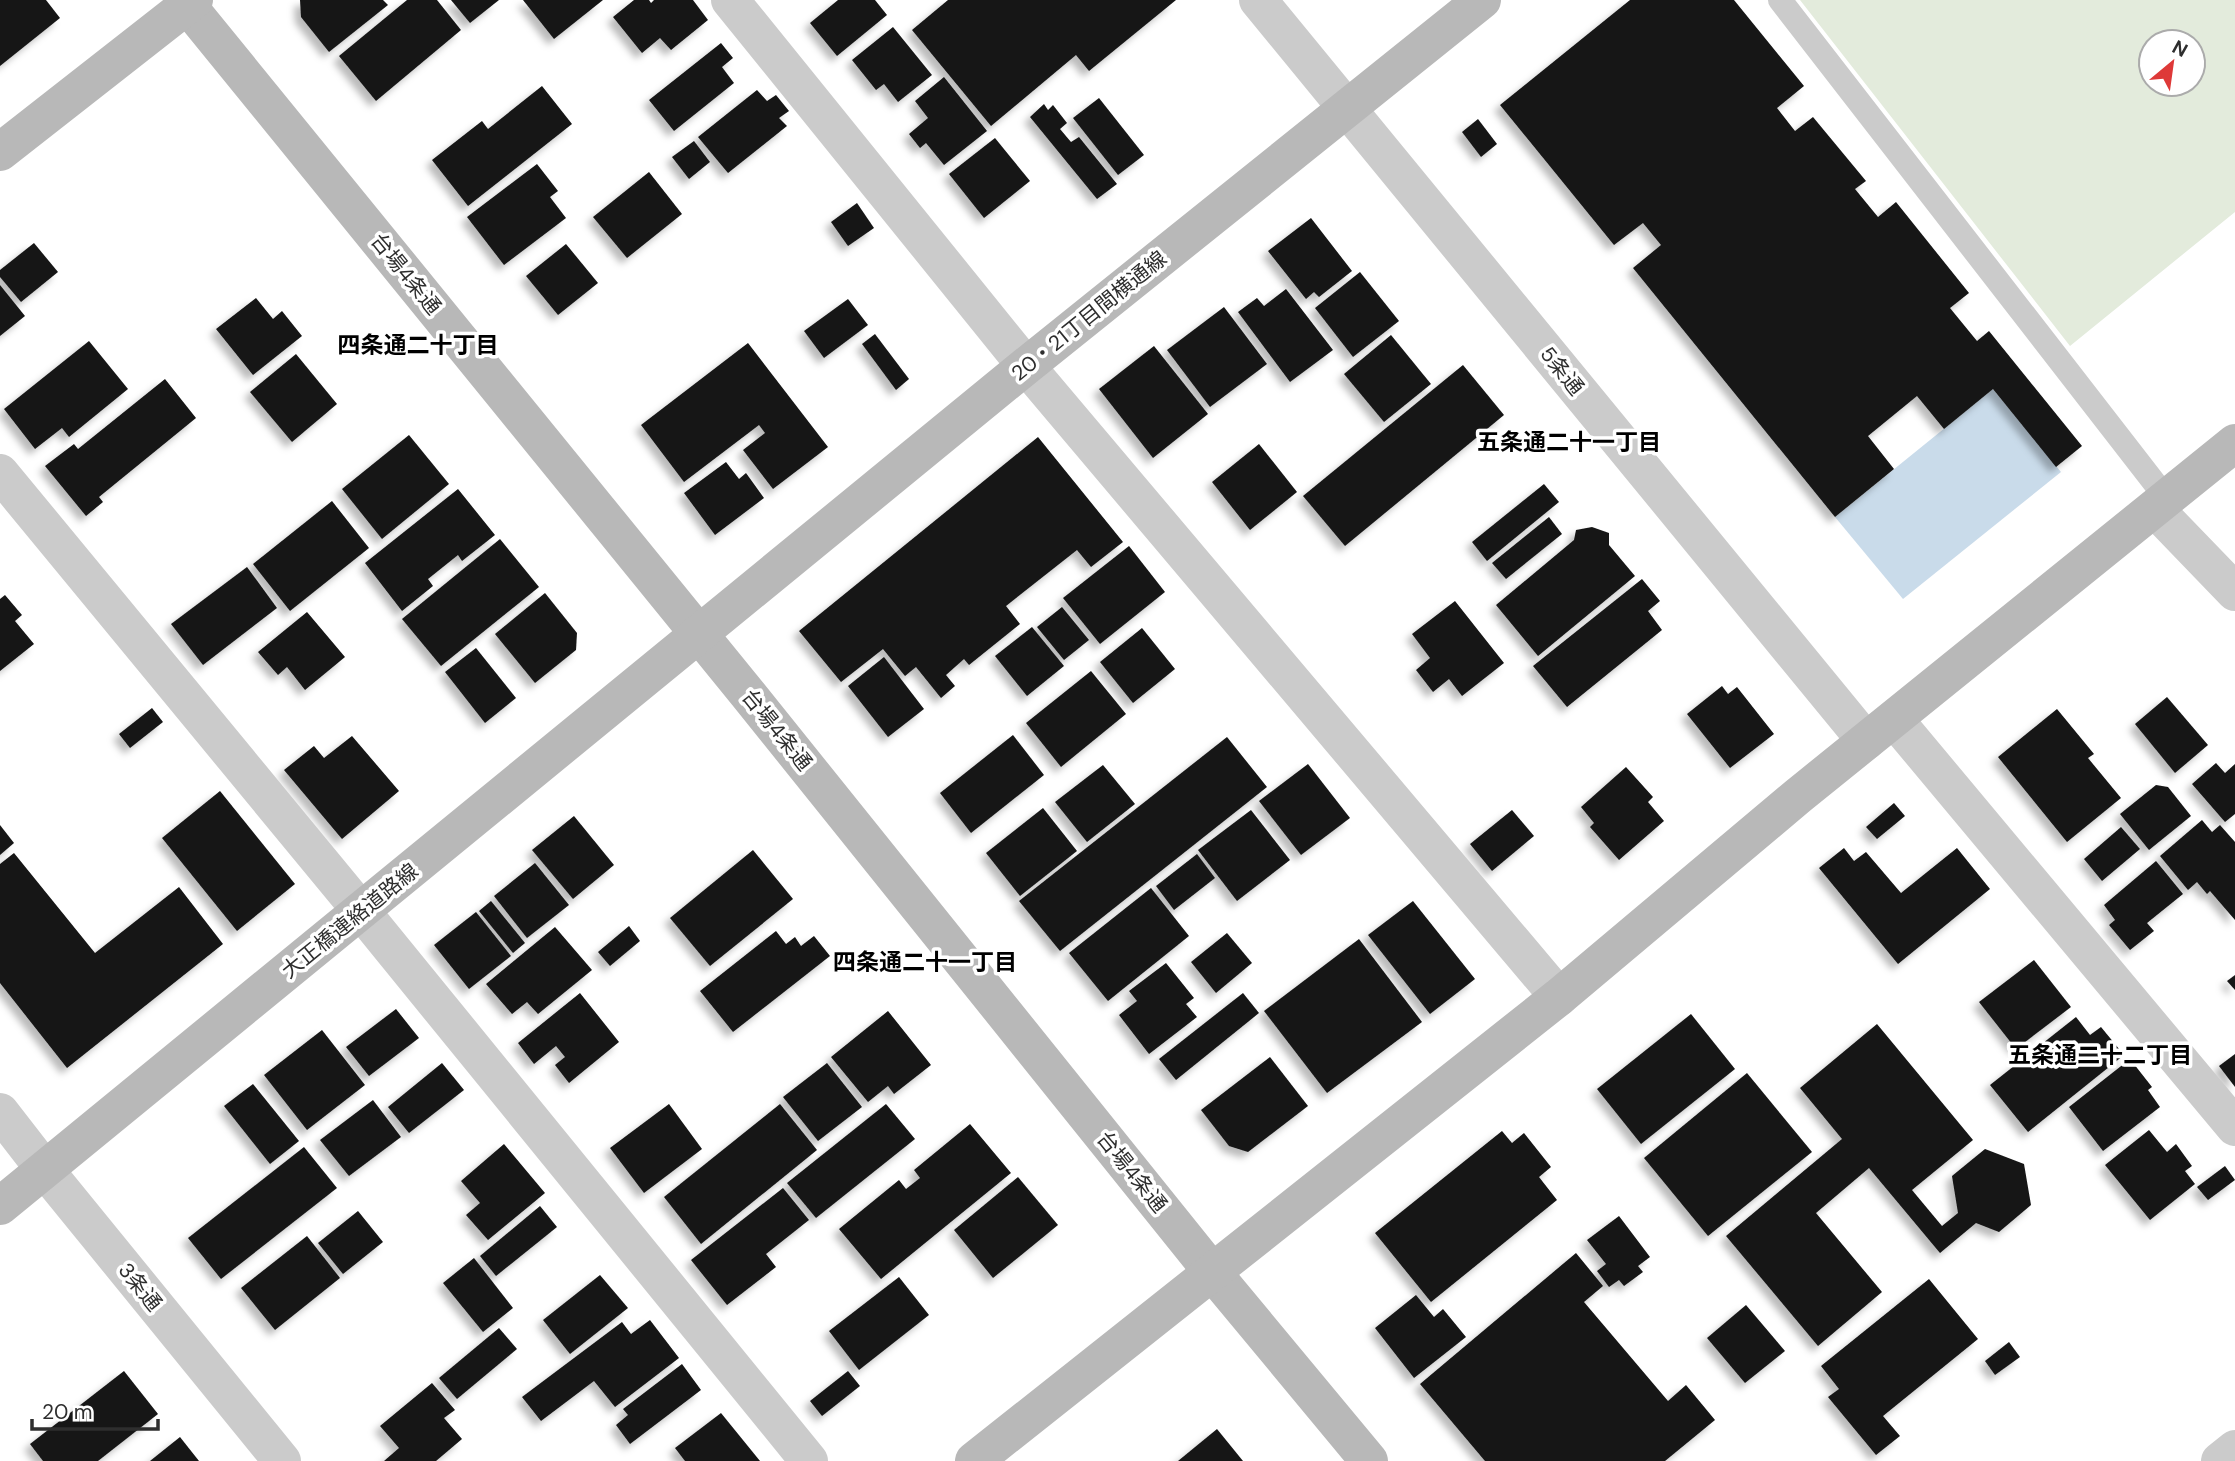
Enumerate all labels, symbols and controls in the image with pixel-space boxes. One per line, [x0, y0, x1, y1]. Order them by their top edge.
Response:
north arrow [2137, 28, 2207, 98]
text: N [2168, 34, 2192, 63]
street label: 台場4条通 [365, 228, 447, 320]
street label: 20・21丁目間横通線 [1006, 245, 1172, 387]
district label: 四条通二十丁目 [338, 330, 499, 360]
street label: 5条通 [1534, 341, 1590, 401]
district label: 五条通二十一丁目 [1477, 427, 1661, 457]
street label: 台場4条通 [736, 684, 818, 776]
street label: 大正橋連絡道路線 [276, 857, 424, 985]
district label: 四条通二十一丁目 [833, 947, 1017, 977]
district label: 五条通二十二丁目 [2008, 1040, 2192, 1070]
street label: 台場4条通 [1091, 1126, 1173, 1218]
street label: 3条通 [112, 1257, 168, 1317]
scale bar [32, 1388, 158, 1432]
text: 20 m [42, 1398, 93, 1426]

